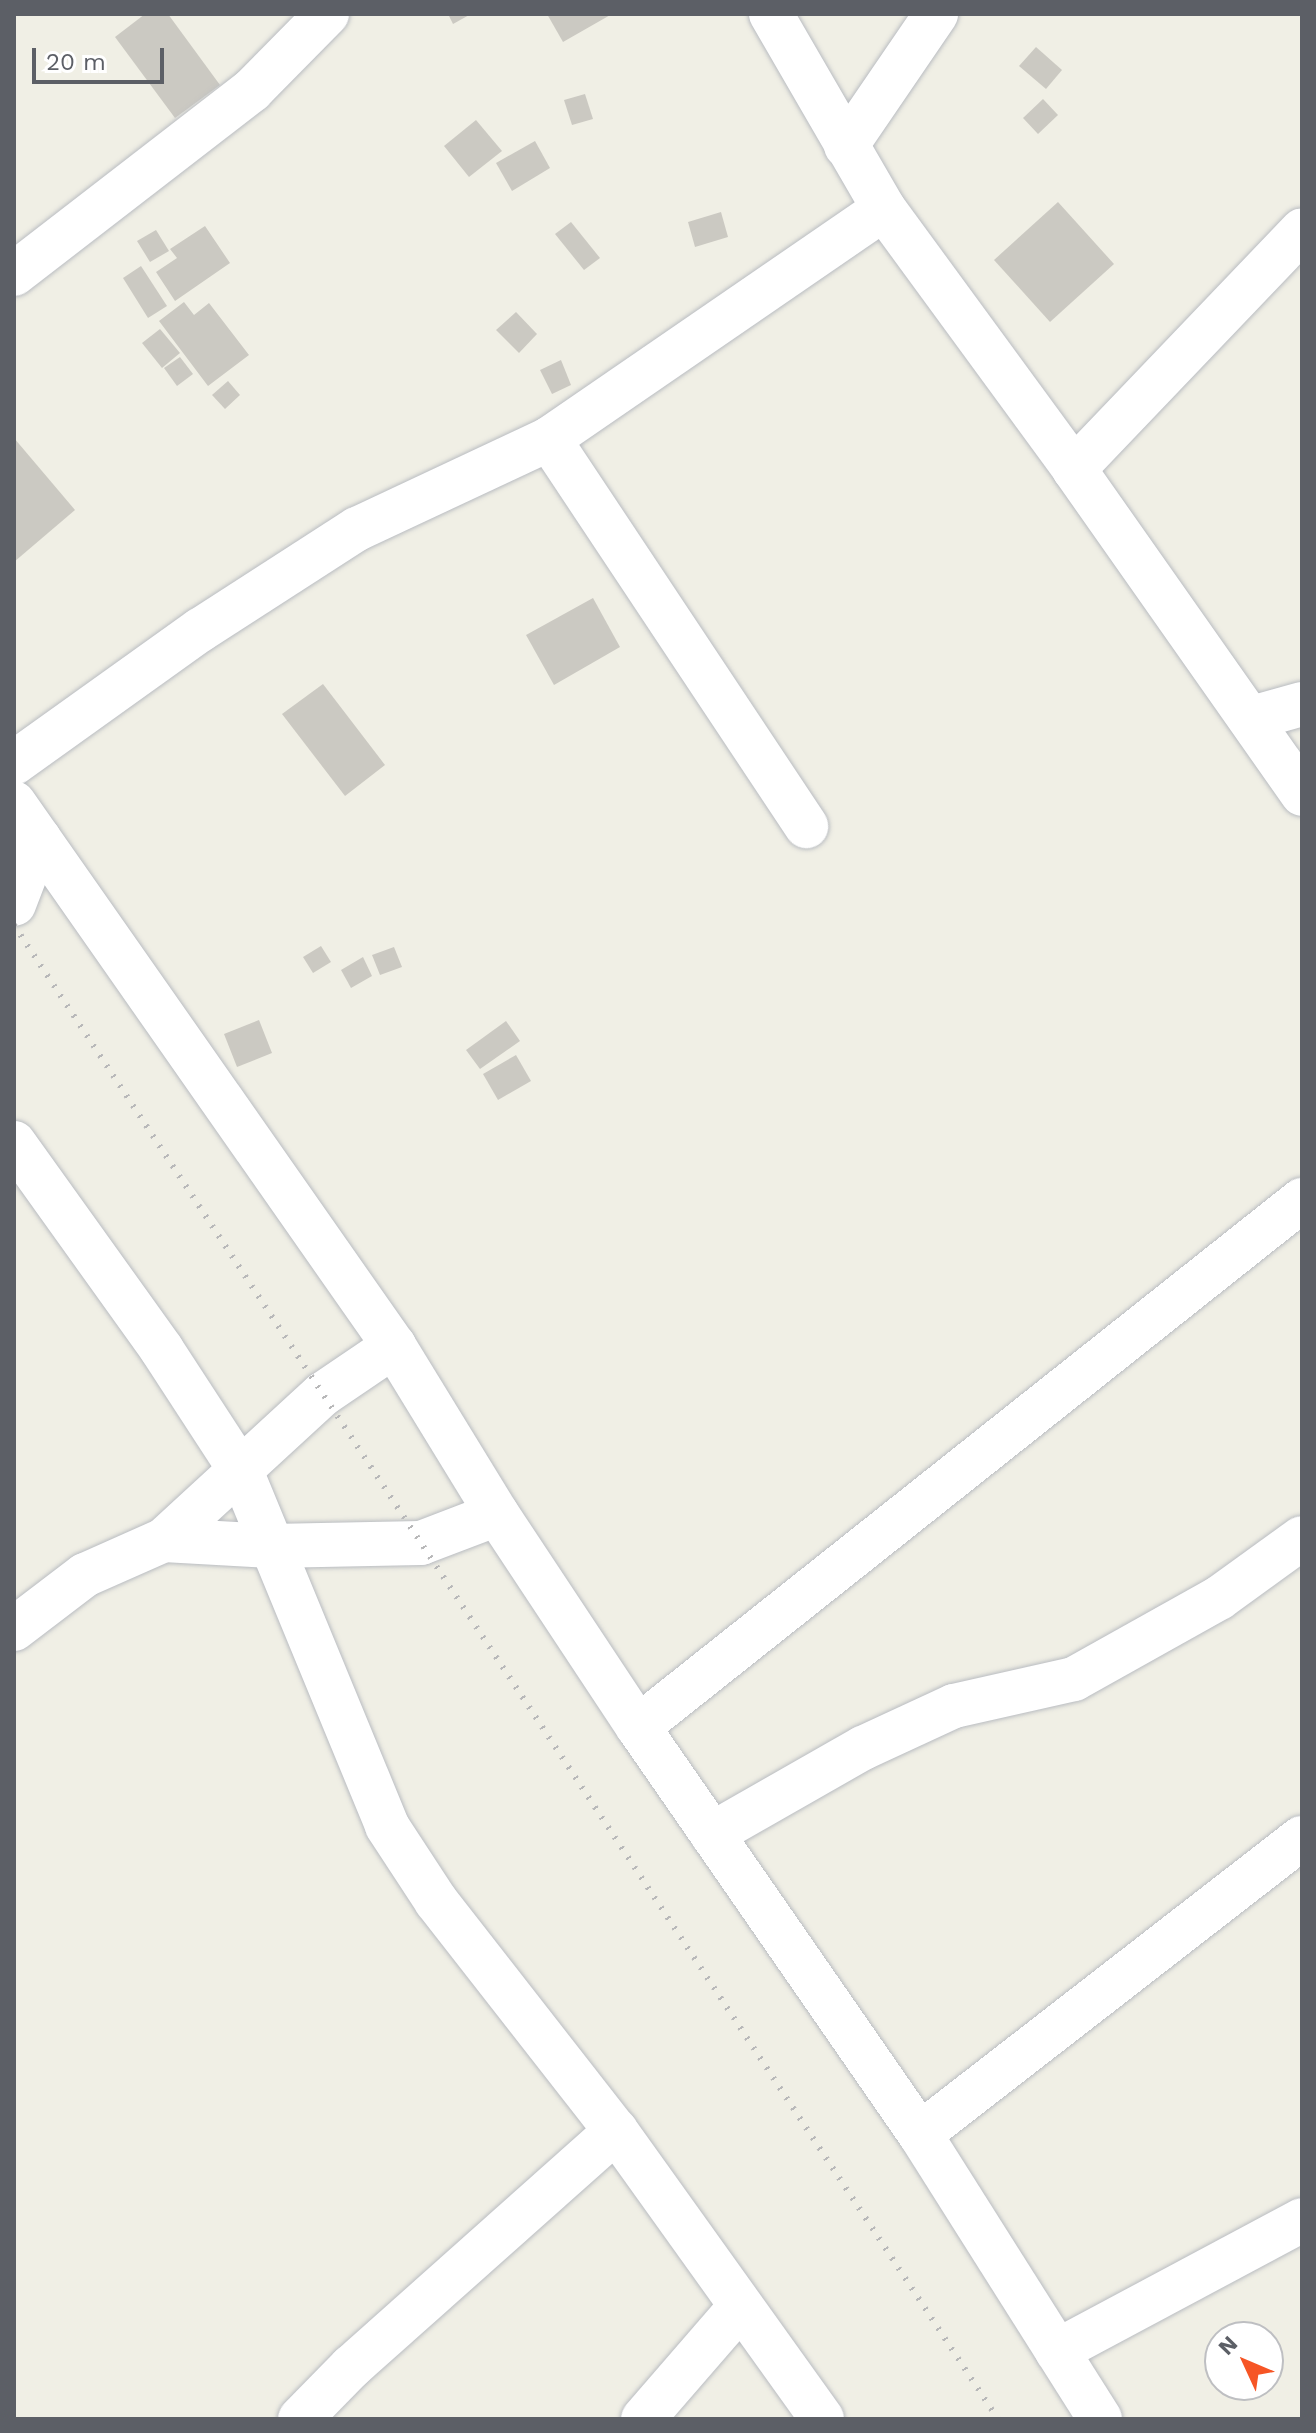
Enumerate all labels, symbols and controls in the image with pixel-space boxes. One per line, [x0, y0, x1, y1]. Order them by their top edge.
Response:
scale bar [36, 32, 168, 82]
text: 20 m [46, 48, 106, 76]
north arrow [1204, 2321, 1284, 2401]
text: N [1213, 2331, 1242, 2360]

